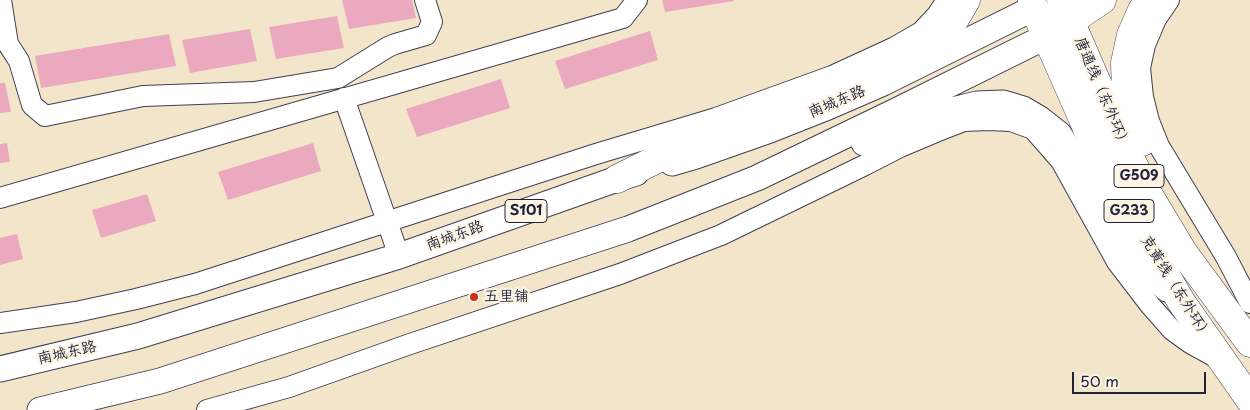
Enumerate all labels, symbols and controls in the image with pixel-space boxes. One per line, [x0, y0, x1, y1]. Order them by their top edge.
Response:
street label: 唐通线（东外环） [1070, 34, 1134, 152]
street label: 南城东路 [806, 82, 868, 122]
road number: G509 [1114, 165, 1164, 188]
road number: S101 [505, 200, 547, 222]
road number: G233 [1104, 200, 1154, 222]
street label: 南城东路 [424, 217, 486, 255]
street label: 克黄线（东外环） [1137, 232, 1215, 344]
place label: 五里铺 [484, 288, 529, 306]
marker: 五里铺 [468, 291, 480, 303]
street label: 南城东路 [36, 337, 98, 369]
scale bar [1075, 362, 1209, 394]
text: 50 m [1080, 369, 1119, 392]

